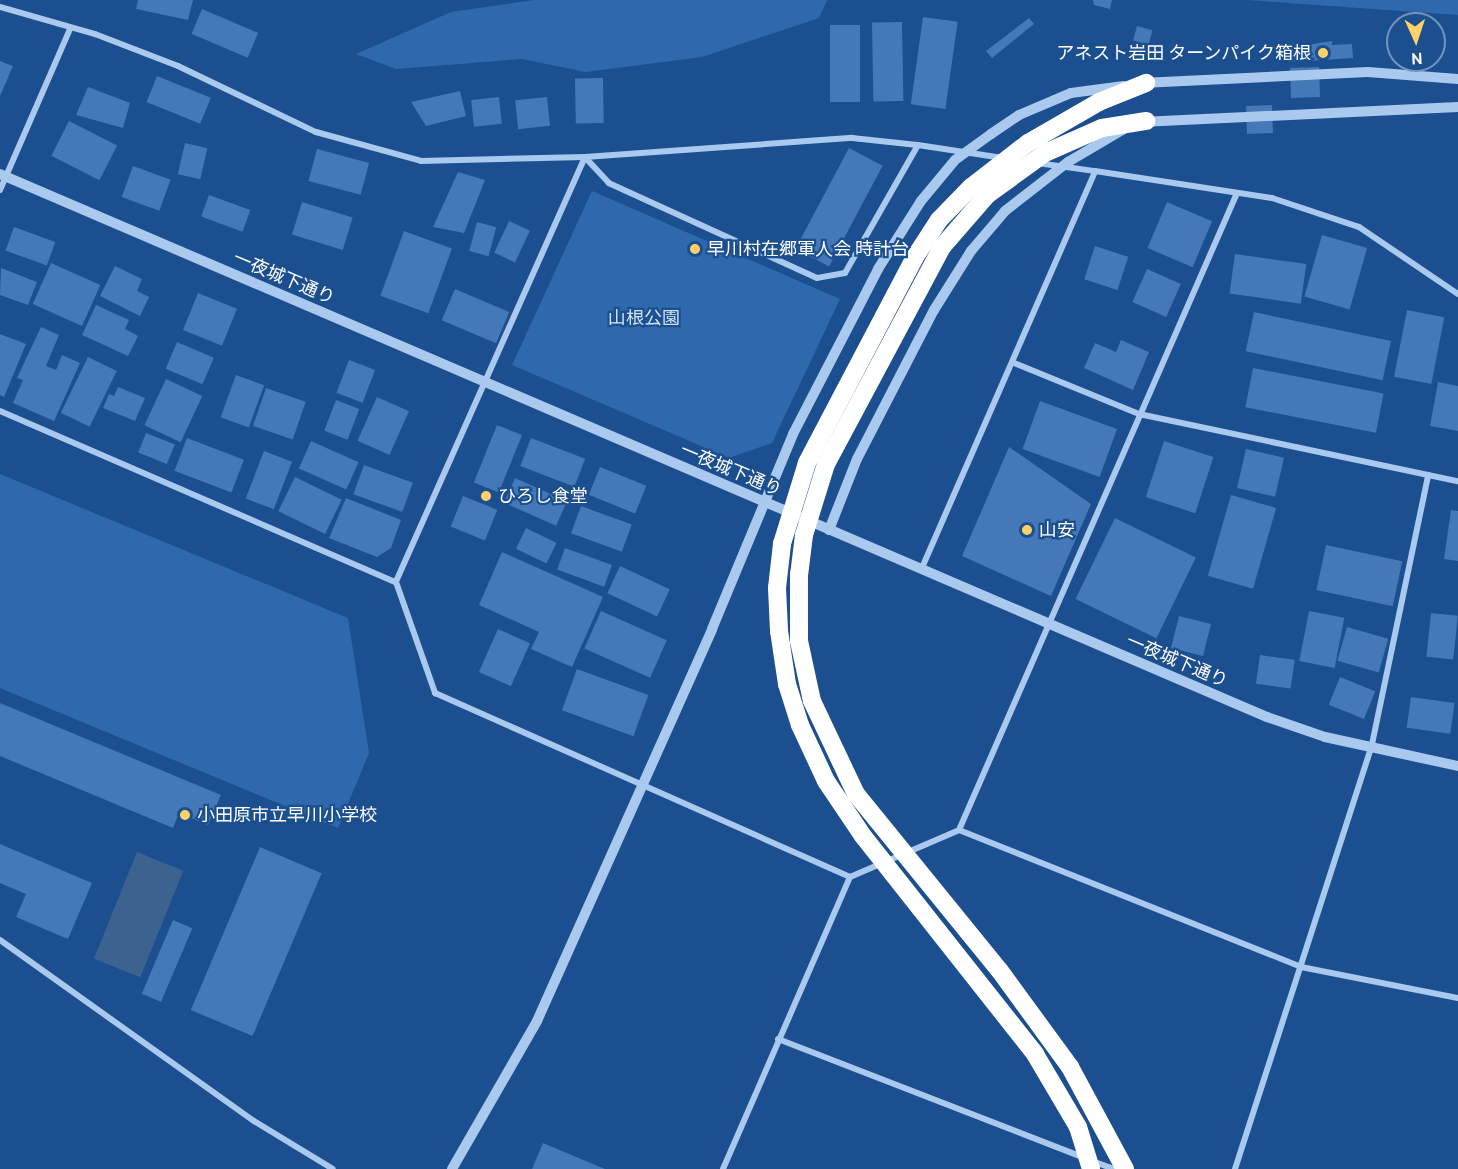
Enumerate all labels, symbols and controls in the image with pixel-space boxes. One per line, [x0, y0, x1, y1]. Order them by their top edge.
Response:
north arrow [1386, 12, 1446, 72]
place label: アネスト岩田 ターンパイク箱根 [1055, 42, 1311, 64]
marker: アネスト岩田 ターンパイク箱根 [1316, 46, 1330, 60]
text: N [1411, 49, 1423, 68]
place label: 早川村在郷軍人会 時計台 [707, 238, 909, 260]
marker: 早川村在郷軍人会 時計台 [688, 242, 702, 256]
street label: 一夜城下通り [230, 247, 338, 309]
park label: 山根公園 [608, 307, 680, 329]
street label: 一夜城下通り [677, 439, 785, 501]
place label: ひろし食堂 [498, 485, 588, 507]
marker: ひろし食堂 [479, 489, 493, 503]
place label: 山安 [1039, 519, 1075, 541]
marker: 山安 [1020, 523, 1034, 537]
street label: 一夜城下通り [1123, 630, 1231, 692]
place label: 小田原市立早川小学校 [197, 804, 377, 826]
marker: 小田原市立早川小学校 [178, 808, 192, 822]

